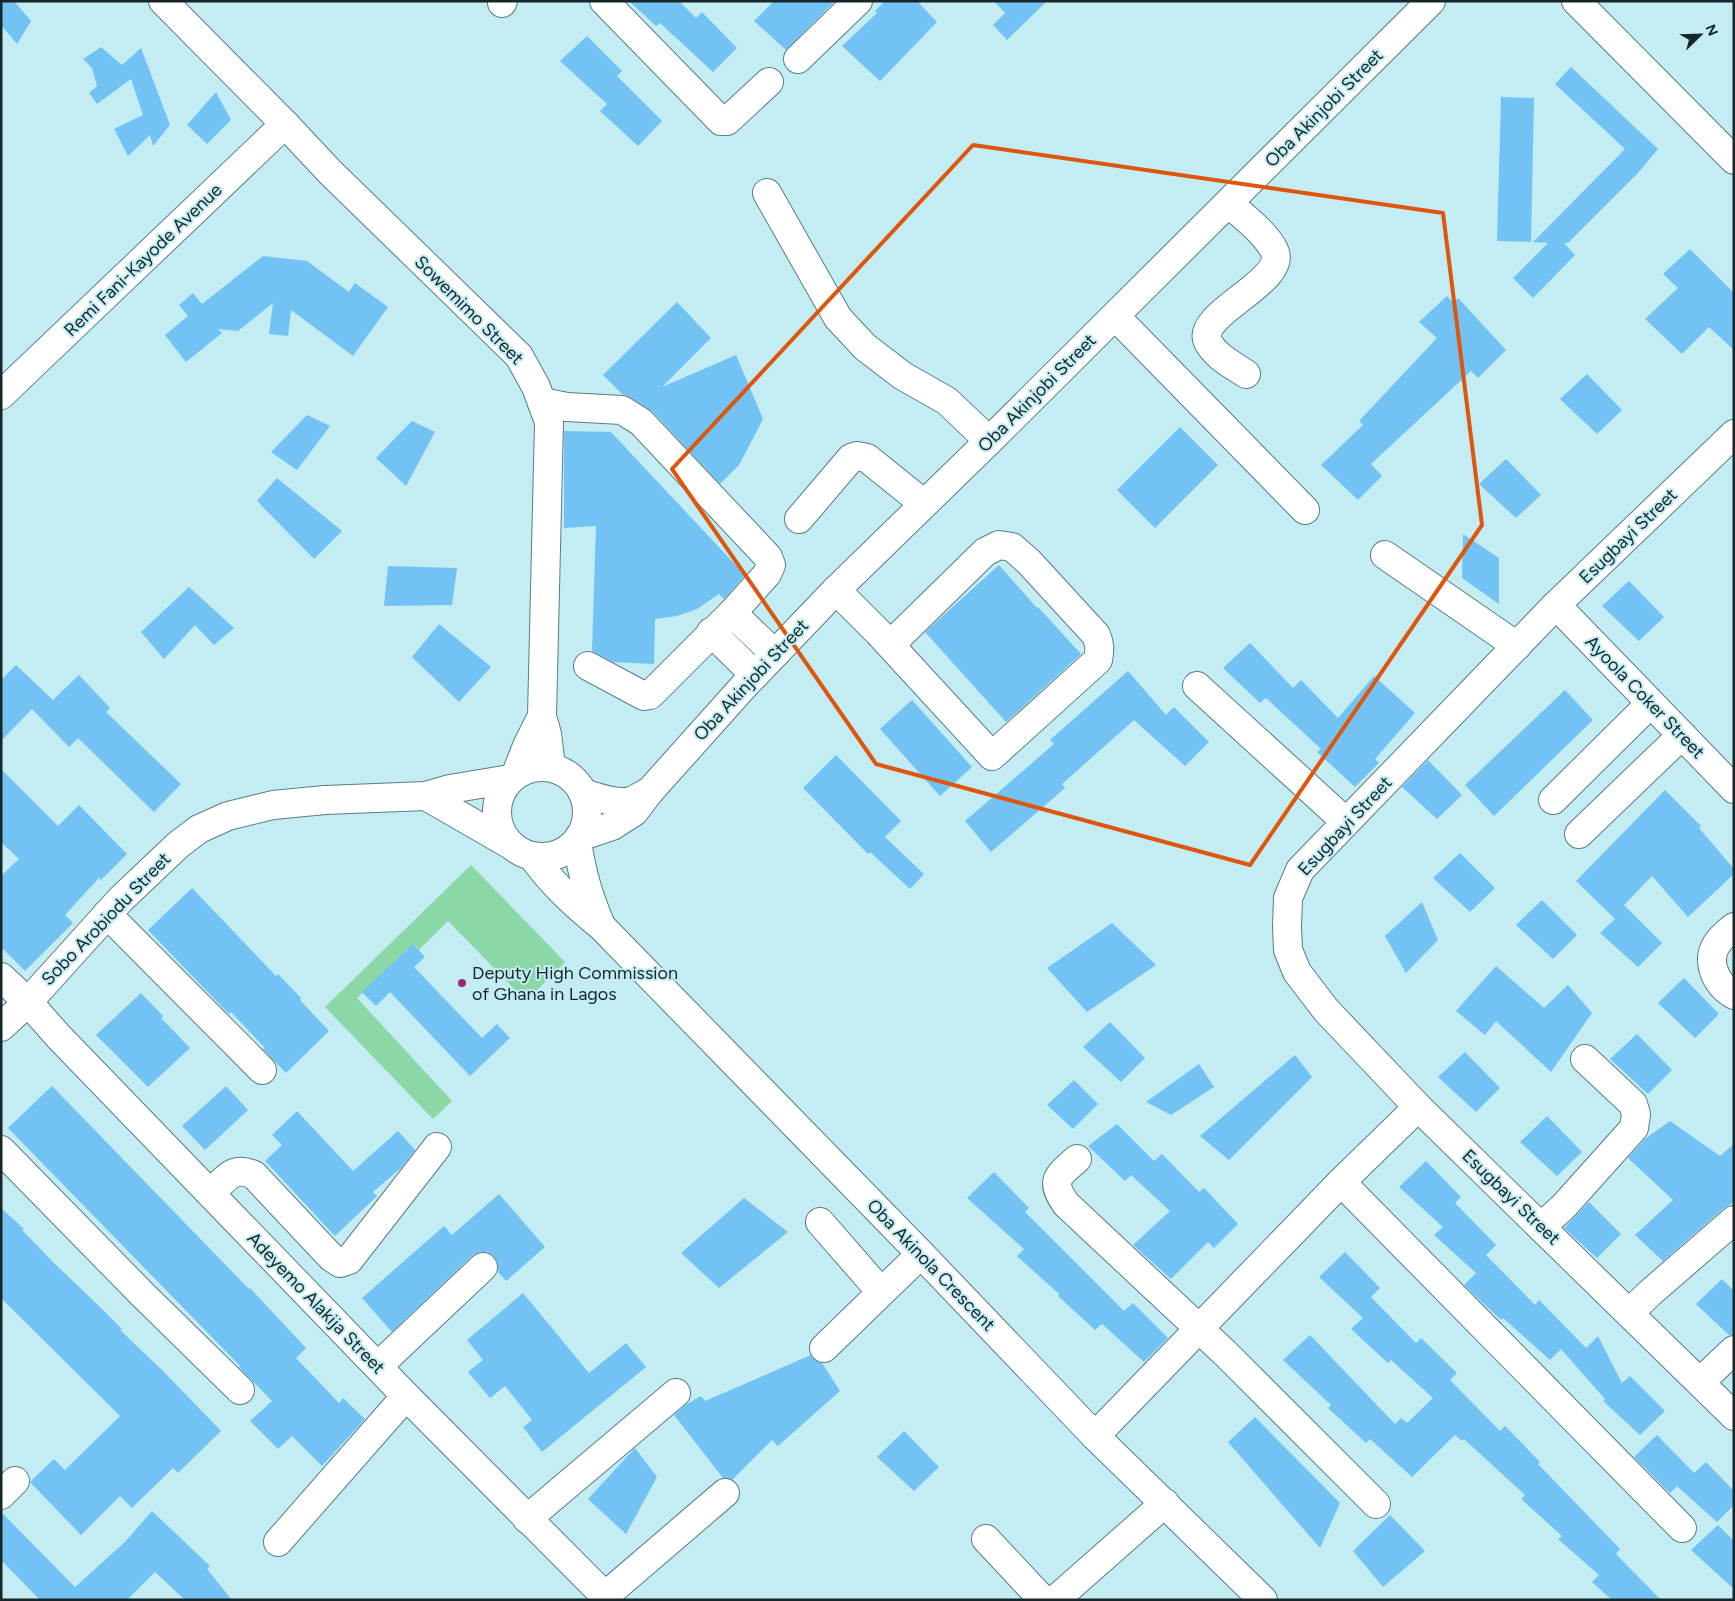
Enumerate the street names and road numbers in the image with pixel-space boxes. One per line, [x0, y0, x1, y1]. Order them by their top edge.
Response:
street label: Oba Akinjobi Street [1260, 44, 1388, 172]
street label: Remi Fani-Kayode Avenue [60, 179, 227, 341]
street label: Sowemimo Street [410, 251, 528, 369]
street label: Oba Akinjobi Street [973, 329, 1101, 457]
street label: Esugbayi Street [1574, 484, 1682, 588]
street label: Oba Akinjobi Street [689, 615, 813, 745]
street label: Ayoola Coker Street [1581, 631, 1709, 763]
street label: Esugbayi Street [1293, 772, 1397, 880]
street label: Sobo Arobiodu Street [37, 848, 175, 990]
street label: Esugbayi Street [1457, 1145, 1565, 1249]
street label: Oba Akinola Crescent [862, 1194, 1000, 1336]
street label: Adeyemo Alakija Street [243, 1228, 390, 1379]

